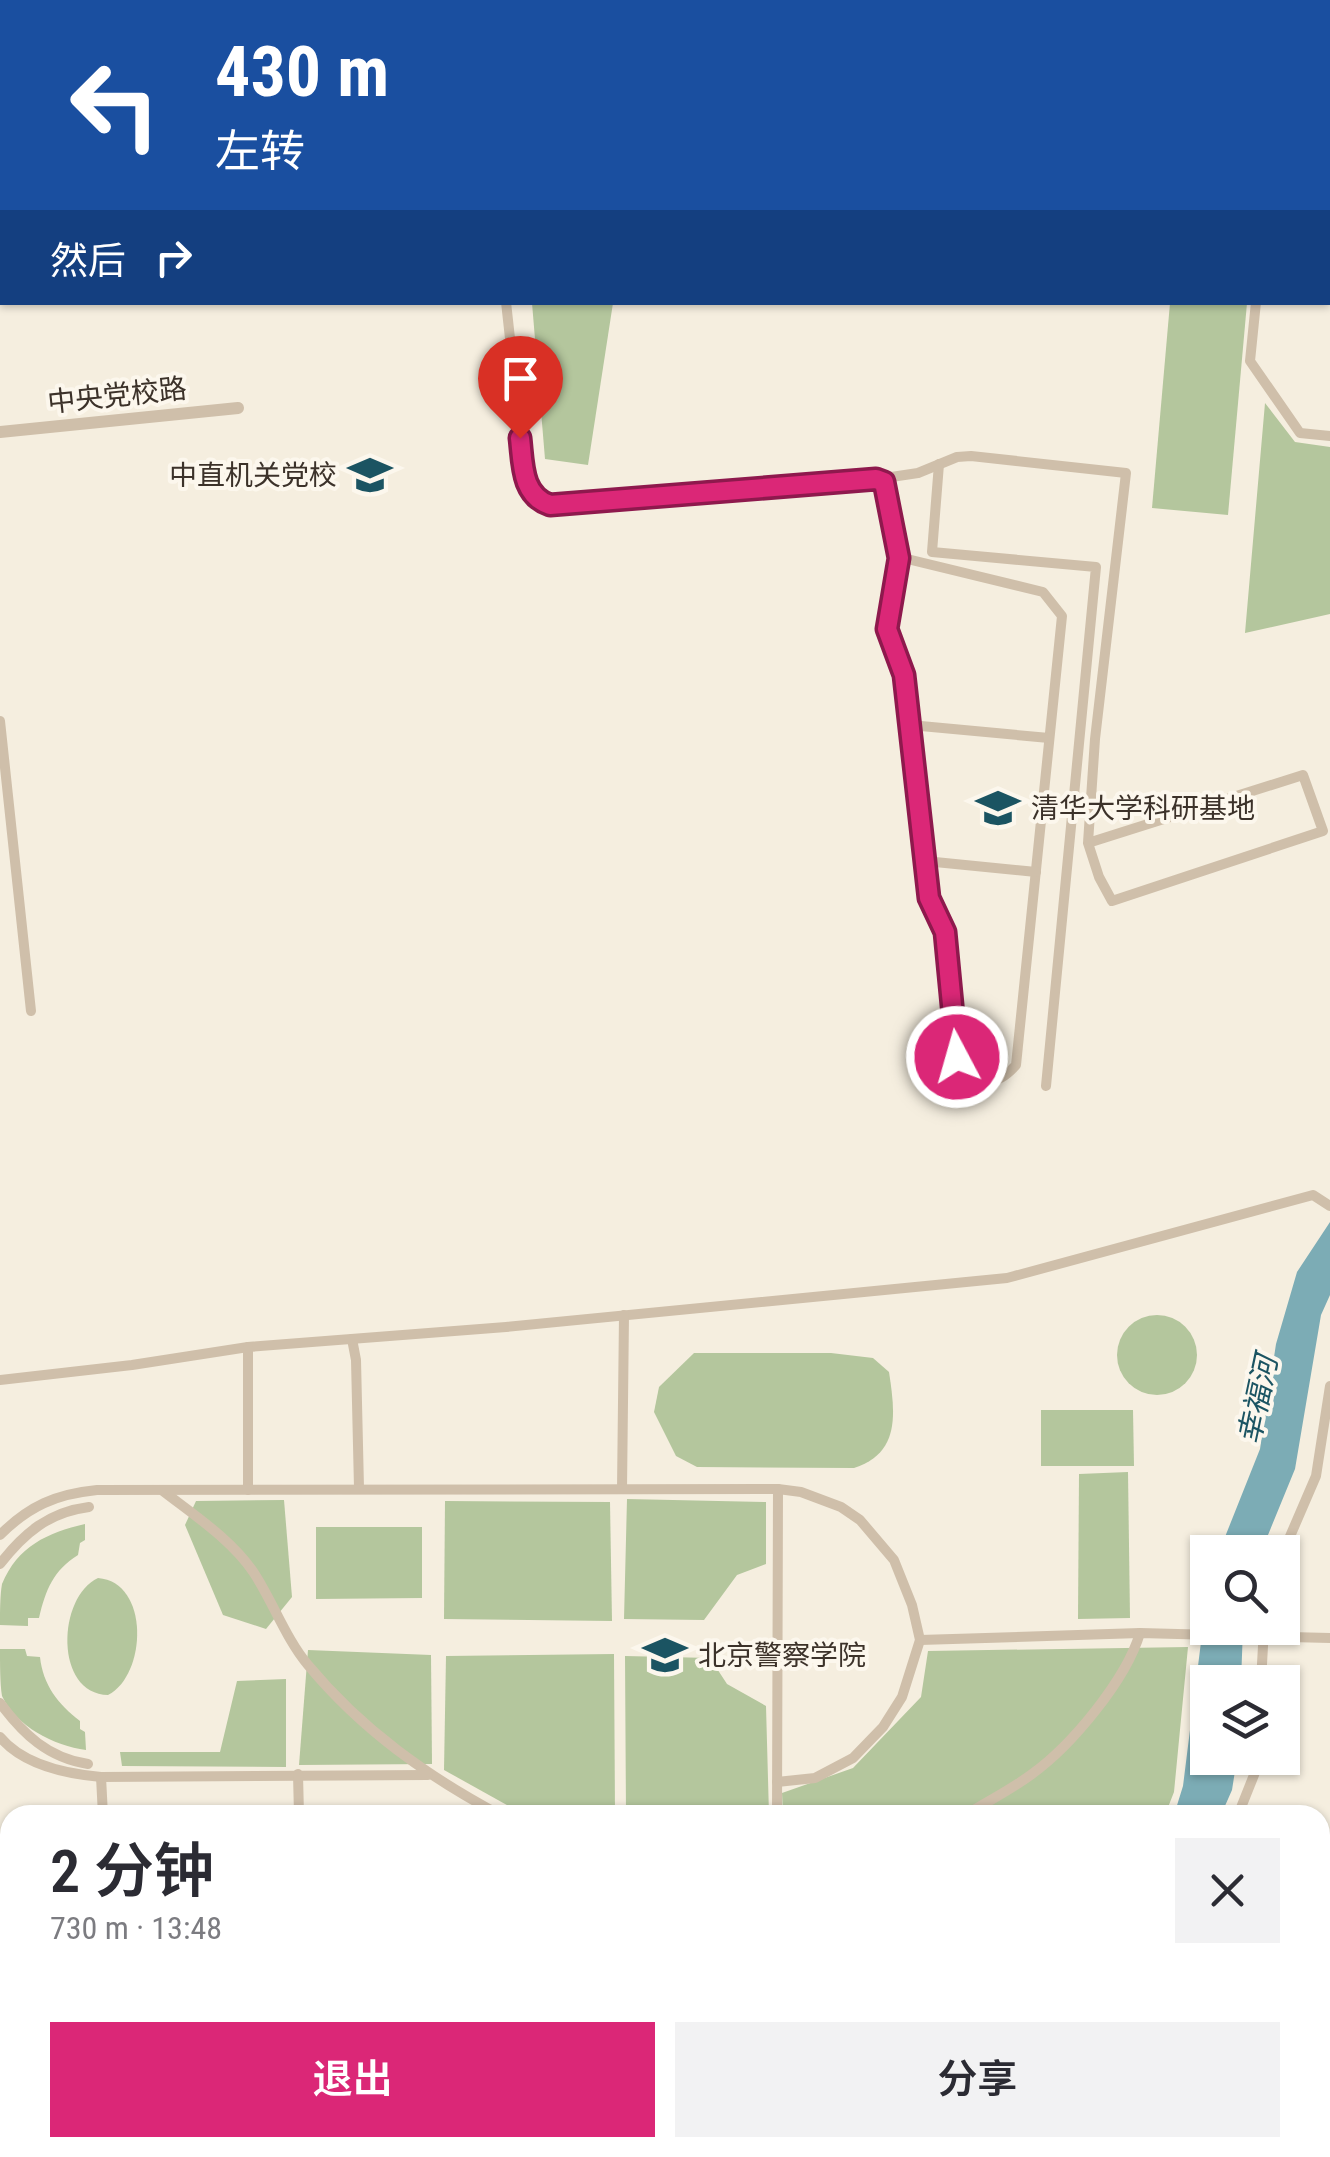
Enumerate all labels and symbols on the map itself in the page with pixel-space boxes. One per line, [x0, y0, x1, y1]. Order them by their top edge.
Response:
pin [478, 336, 563, 439]
street label: 中央党校路 [46, 372, 188, 419]
school or university icon: 中直机关党校 [346, 451, 394, 499]
place label: 中直机关党校 [169, 459, 337, 492]
school or university icon: 清华大学科研基地 [974, 784, 1022, 832]
place label: 清华大学科研基地 [1031, 792, 1255, 825]
position arrow [905, 1005, 1009, 1109]
water label: 幸福河 [1231, 1347, 1285, 1448]
school or university icon: 北京警察学院 [641, 1631, 689, 1679]
place label: 北京警察学院 [698, 1639, 866, 1672]

